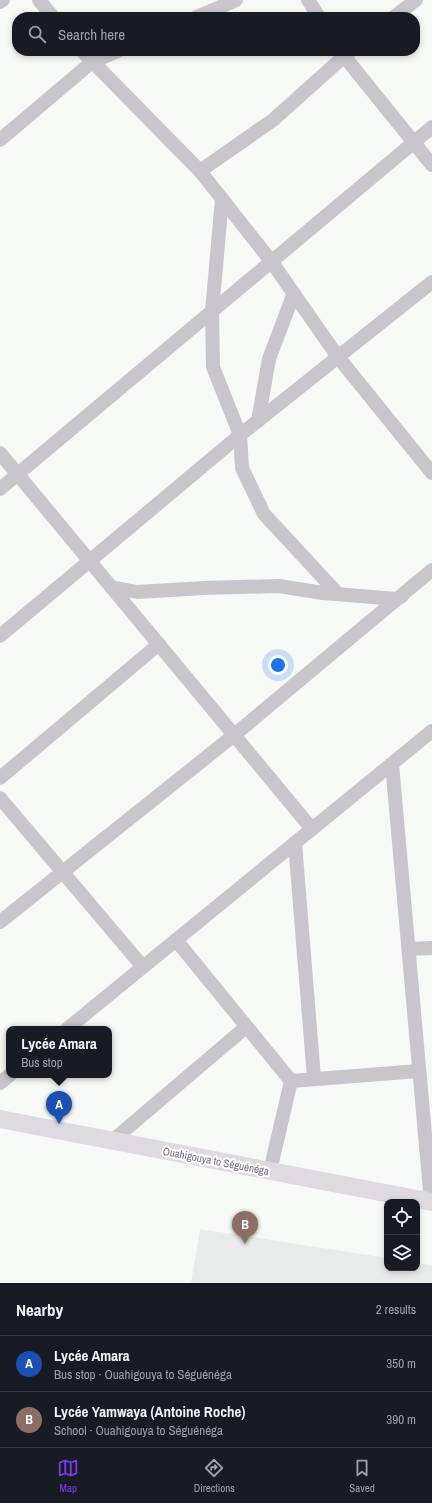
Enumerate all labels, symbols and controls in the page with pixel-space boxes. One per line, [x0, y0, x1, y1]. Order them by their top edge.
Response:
search box [12, 12, 420, 56]
icon: search [26, 23, 48, 45]
text: Search here [58, 24, 125, 45]
your location [268, 655, 288, 675]
popup [6, 1026, 112, 1078]
text: Lycée Amara [21, 1033, 97, 1054]
text: Bus stop [21, 1054, 63, 1071]
pin: A [46, 1091, 72, 1124]
street label: Ouahigouya to Séguénéga [162, 1144, 270, 1178]
map controls [384, 1199, 420, 1271]
button: locate [384, 1199, 420, 1235]
pin: B [232, 1211, 258, 1244]
button: layers [384, 1235, 420, 1271]
text: Nearby [16, 1298, 63, 1321]
text: 2 results [376, 1301, 416, 1318]
text: Lycée Amara [54, 1345, 130, 1366]
text: A [25, 1355, 33, 1372]
text: 350 m [386, 1355, 416, 1372]
text: Bus stop · Ouahigouya to Séguénéga [54, 1366, 232, 1383]
text: Lycée Yamwaya (Antoine Roche) [54, 1401, 245, 1422]
text: B [25, 1411, 33, 1428]
text: 390 m [386, 1411, 416, 1428]
text: School · Ouahigouya to Séguénéga [54, 1422, 223, 1439]
tab: Map [57, 1457, 79, 1495]
tab: Directions [194, 1457, 235, 1495]
tab: Saved [349, 1457, 375, 1495]

